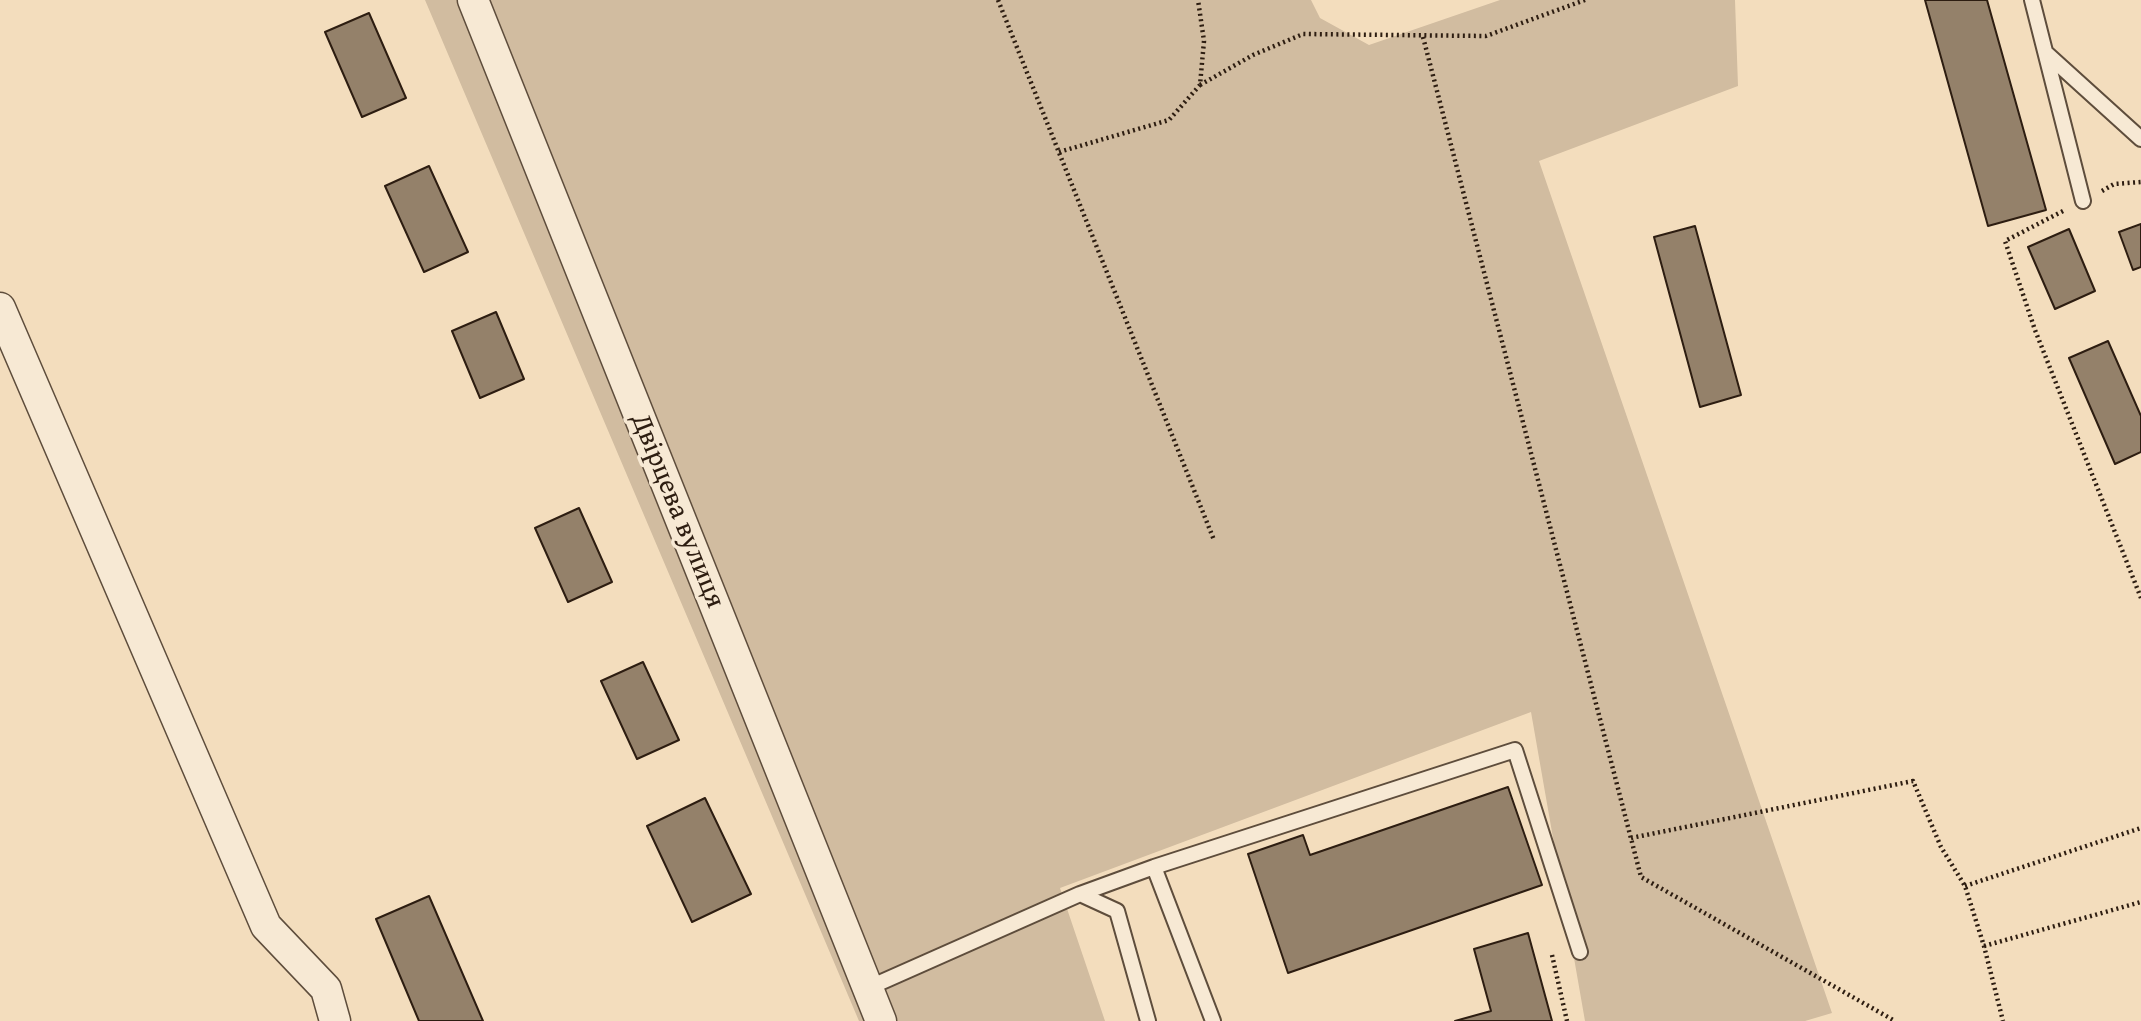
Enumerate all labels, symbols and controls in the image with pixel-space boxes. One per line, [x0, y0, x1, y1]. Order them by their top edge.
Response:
street label: Двірцева вулиця [623, 409, 731, 613]

